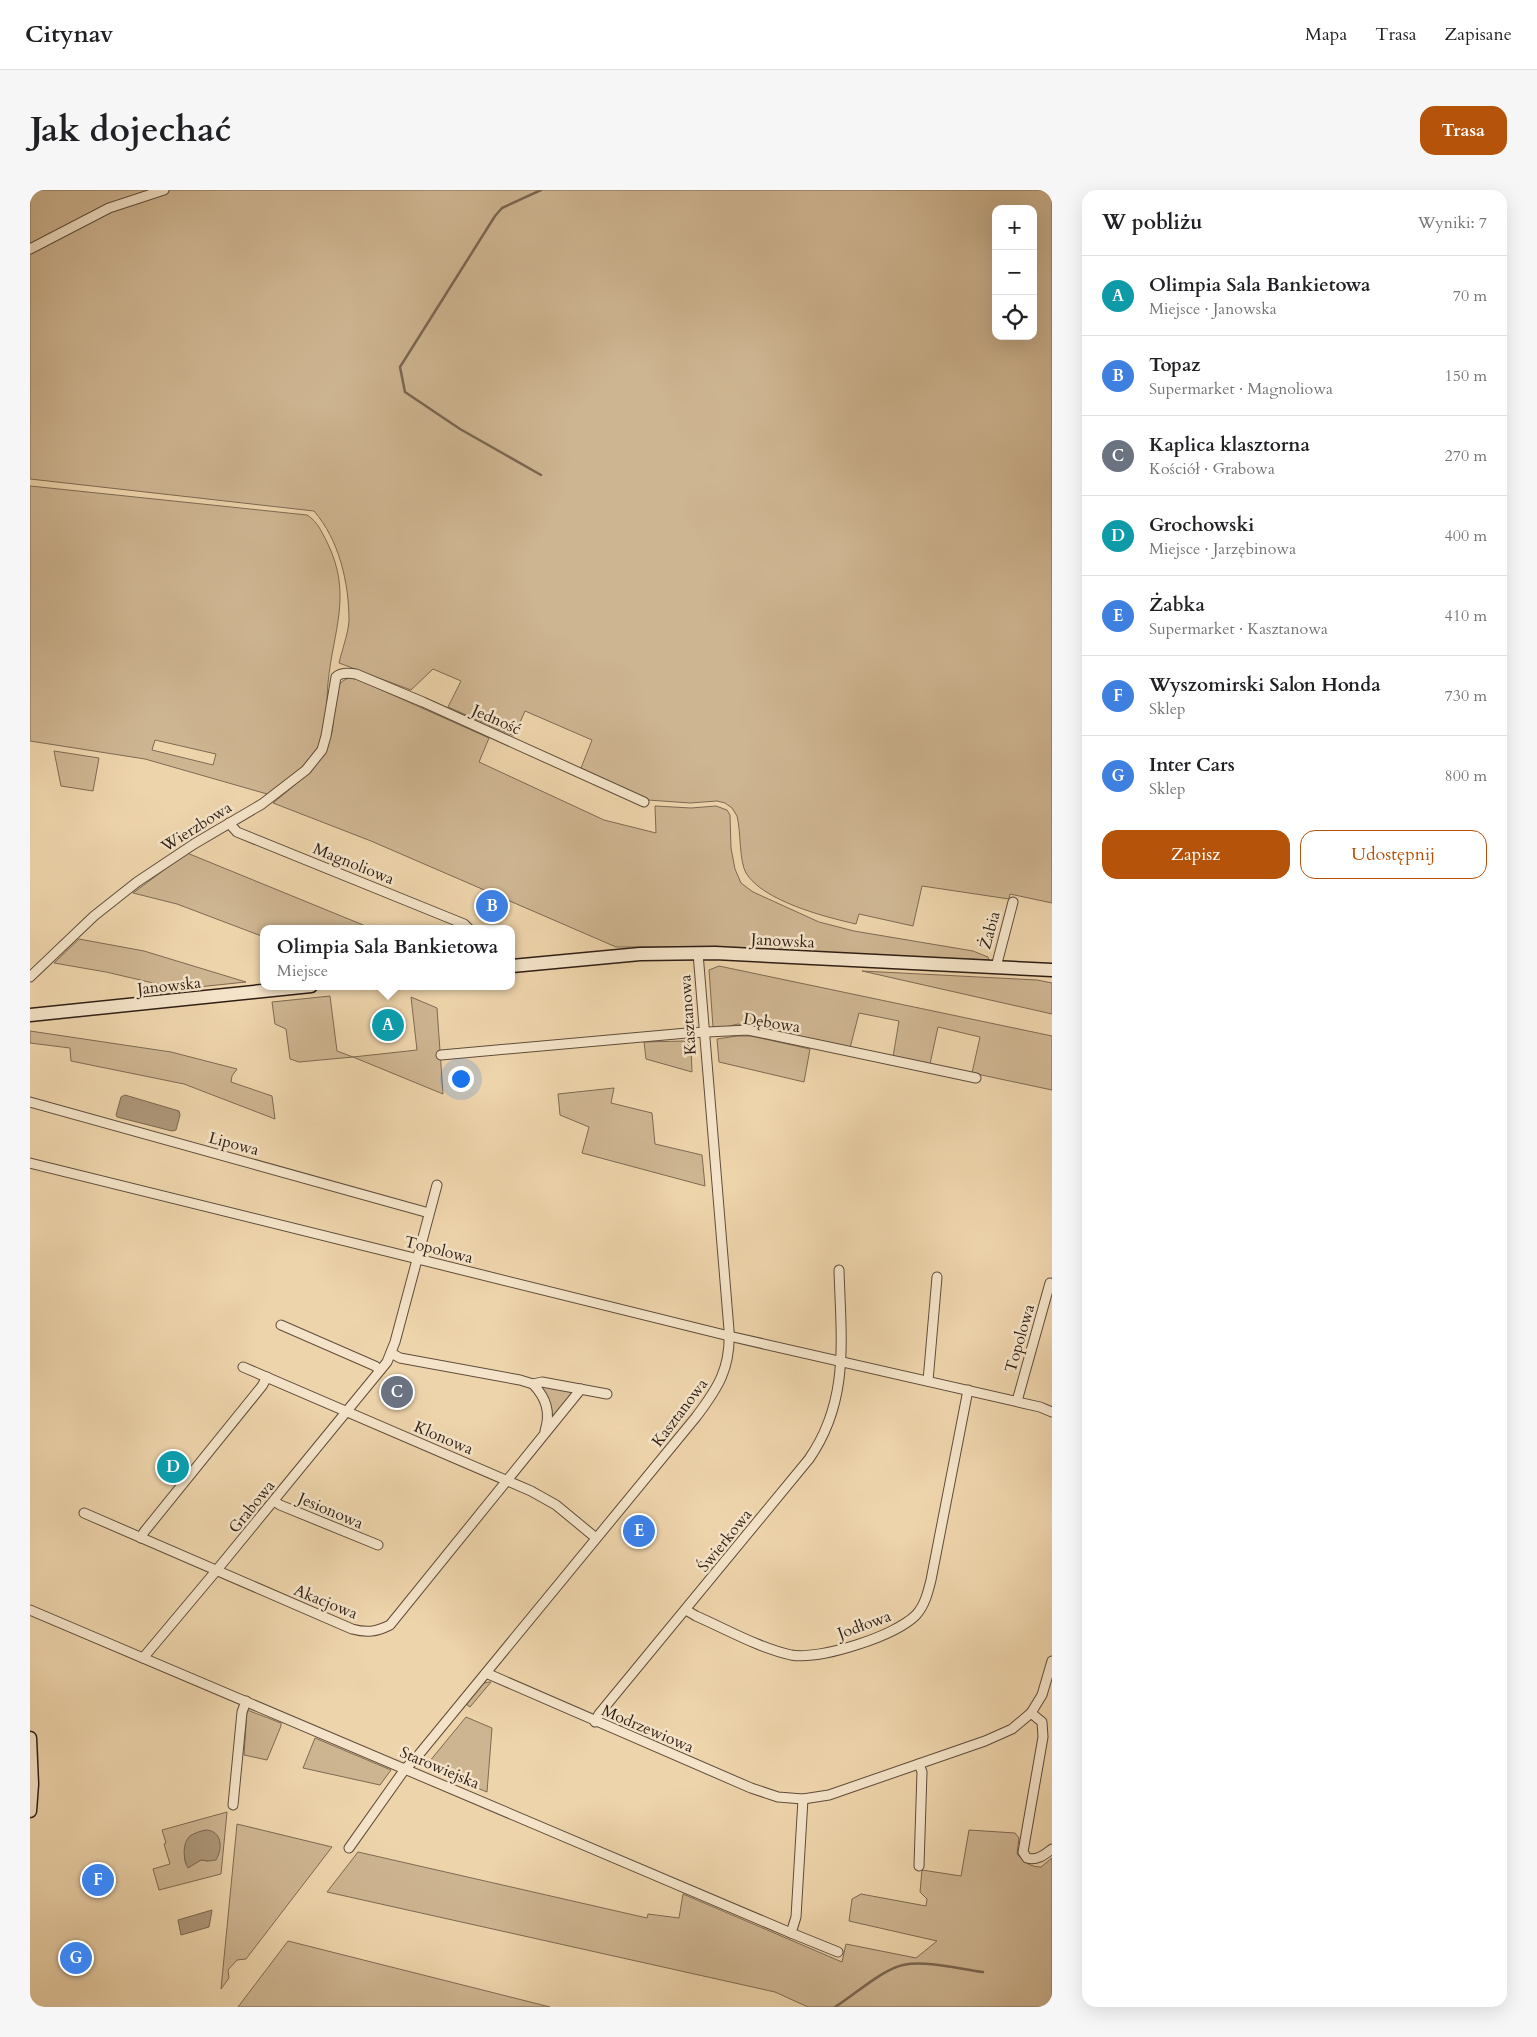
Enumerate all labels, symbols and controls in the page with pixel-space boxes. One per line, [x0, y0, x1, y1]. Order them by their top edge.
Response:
text: Citynav [25, 18, 113, 51]
text: Mapa [1305, 22, 1347, 47]
text: Trasa [1375, 22, 1417, 47]
text: Zapisane [1445, 22, 1512, 47]
text: Jak dojechać [30, 106, 231, 154]
button: Trasa [1420, 106, 1507, 155]
map controls [992, 205, 1037, 340]
button: + [992, 205, 1037, 250]
text: W pobliżu [1102, 208, 1203, 237]
text: Wyniki: 7 [1418, 212, 1487, 234]
button: − [992, 250, 1037, 295]
text: Olimpia Sala Bankietowa [1149, 272, 1370, 298]
text: A [1112, 285, 1124, 307]
text: 70 m [1453, 285, 1487, 307]
button: locate [992, 295, 1037, 340]
text: Miejsce · Janowska [1149, 298, 1277, 320]
text: Topaz [1149, 352, 1201, 378]
text: B [1112, 365, 1124, 387]
text: 150 m [1445, 365, 1487, 387]
text: Supermarket · Magnoliowa [1149, 378, 1333, 400]
text: Kaplica klasztorna [1149, 432, 1310, 458]
text: C [1112, 445, 1124, 467]
text: 270 m [1445, 445, 1487, 467]
text: Kościół · Grabowa [1149, 458, 1275, 480]
text: Grochowski [1149, 512, 1254, 538]
text: D [1111, 525, 1125, 547]
text: 400 m [1445, 525, 1487, 547]
text: Miejsce · Jarzębinowa [1149, 538, 1296, 560]
text: Żabka [1149, 592, 1205, 618]
text: E [1113, 605, 1123, 627]
text: 410 m [1445, 605, 1487, 627]
text: Supermarket · Kasztanowa [1149, 618, 1328, 640]
text: Wyszomirski Salon Honda [1149, 672, 1381, 698]
text: F [1113, 685, 1123, 707]
text: 730 m [1445, 685, 1487, 707]
text: Sklep [1149, 698, 1185, 720]
street label: Jedność [467, 699, 525, 740]
text: Inter Cars [1149, 752, 1235, 778]
text: G [1111, 765, 1125, 787]
text: 800 m [1445, 765, 1487, 787]
text: Sklep [1149, 778, 1185, 800]
street label: Wierzbowa [156, 796, 236, 858]
button: Zapisz [1102, 830, 1290, 879]
button: Udostępnij [1300, 830, 1487, 879]
street label: Magnoliowa [310, 838, 398, 890]
pin: B [476, 887, 508, 925]
street label: Żabia [974, 909, 1006, 952]
popup [260, 925, 515, 990]
street label: Janowska [749, 928, 815, 954]
text: Olimpia Sala Bankietowa [277, 934, 498, 960]
text: Miejsce [277, 960, 328, 982]
street label: Janowska [134, 972, 202, 1000]
street label: Kasztanowa [674, 974, 702, 1056]
pin: A [372, 1006, 404, 1044]
street label: Dębowa [742, 1008, 802, 1038]
your location [448, 1066, 474, 1092]
street label: Lipowa [206, 1127, 261, 1161]
street label: Topolowa [402, 1231, 475, 1269]
street label: Topolowa [1000, 1302, 1040, 1375]
pin: C [381, 1373, 413, 1411]
street label: Kasztanowa [647, 1374, 713, 1451]
street label: Klonowa [411, 1416, 477, 1460]
pin: D [157, 1448, 189, 1486]
street label: Grabowa [224, 1475, 280, 1538]
street label: Jesionowa [293, 1487, 367, 1534]
street label: Świerkowa [693, 1504, 757, 1577]
pin: E [623, 1512, 655, 1550]
street label: Akacjowa [290, 1579, 361, 1625]
street label: Jodłowa [833, 1605, 894, 1645]
street label: Modrzewiowa [598, 1700, 697, 1758]
street label: Starowiejska [396, 1741, 483, 1795]
pin: F [82, 1861, 114, 1899]
pin: G [60, 1939, 92, 1977]

